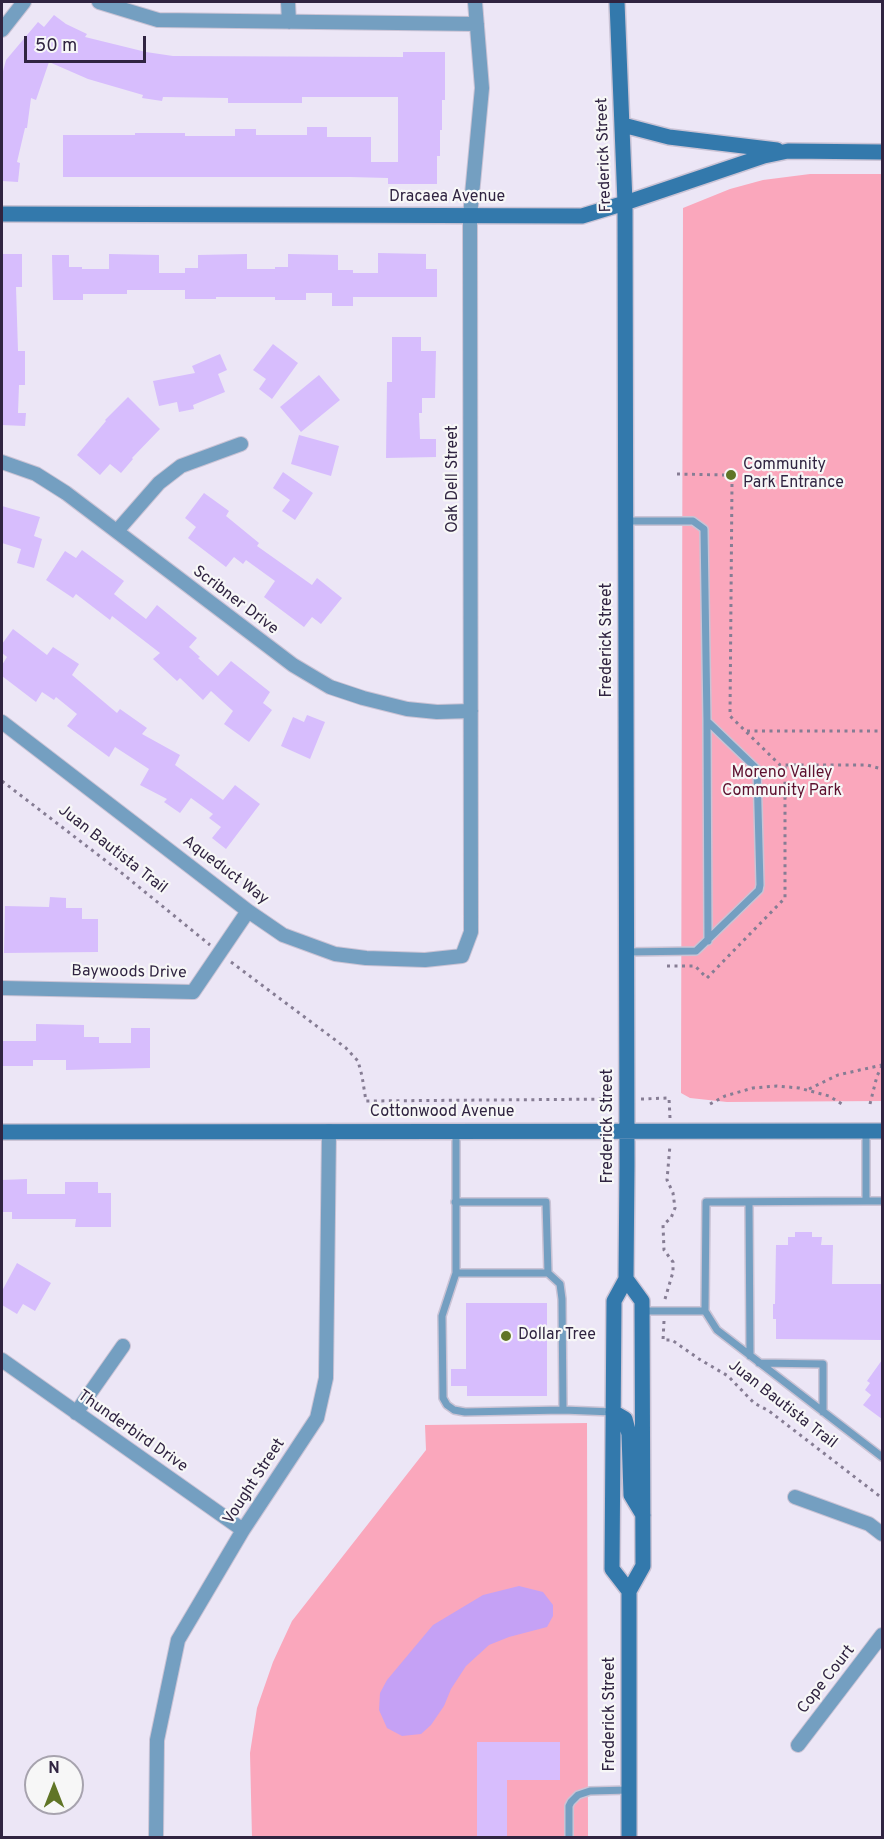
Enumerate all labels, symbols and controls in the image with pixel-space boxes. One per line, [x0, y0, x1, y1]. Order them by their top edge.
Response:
scale bar [27, 24, 148, 62]
text: 50 m [35, 35, 77, 58]
street label: Frederick Street [593, 97, 617, 213]
street label: Dracaea Avenue [389, 188, 505, 208]
street label: Oak Dell Street [444, 425, 464, 533]
place label: Community Park Entrance [743, 456, 844, 494]
marker: Community Park Entrance [724, 468, 738, 482]
street label: Scribner Drive [188, 563, 282, 639]
street label: Frederick Street [598, 583, 618, 697]
park label: Moreno Valley Community Park [722, 764, 842, 802]
street label: Juan Bautista Trail [54, 801, 170, 899]
street label: Aqueduct Way [178, 832, 272, 910]
street label: Baywoods Drive [71, 962, 187, 984]
street label: Frederick Street [599, 1069, 619, 1183]
street label: Cottonwood Avenue [370, 1103, 514, 1123]
place label: Dollar Tree [518, 1326, 596, 1346]
marker: Dollar Tree [499, 1329, 513, 1343]
street label: Juan Bautista Trail [724, 1356, 840, 1454]
street label: Thunderbird Drive [73, 1387, 191, 1477]
street label: Vought Street [220, 1436, 290, 1528]
street label: Cope Court [794, 1642, 860, 1718]
street label: Frederick Street [601, 1657, 621, 1771]
north arrow [24, 1755, 84, 1815]
text: N [48, 1759, 60, 1779]

